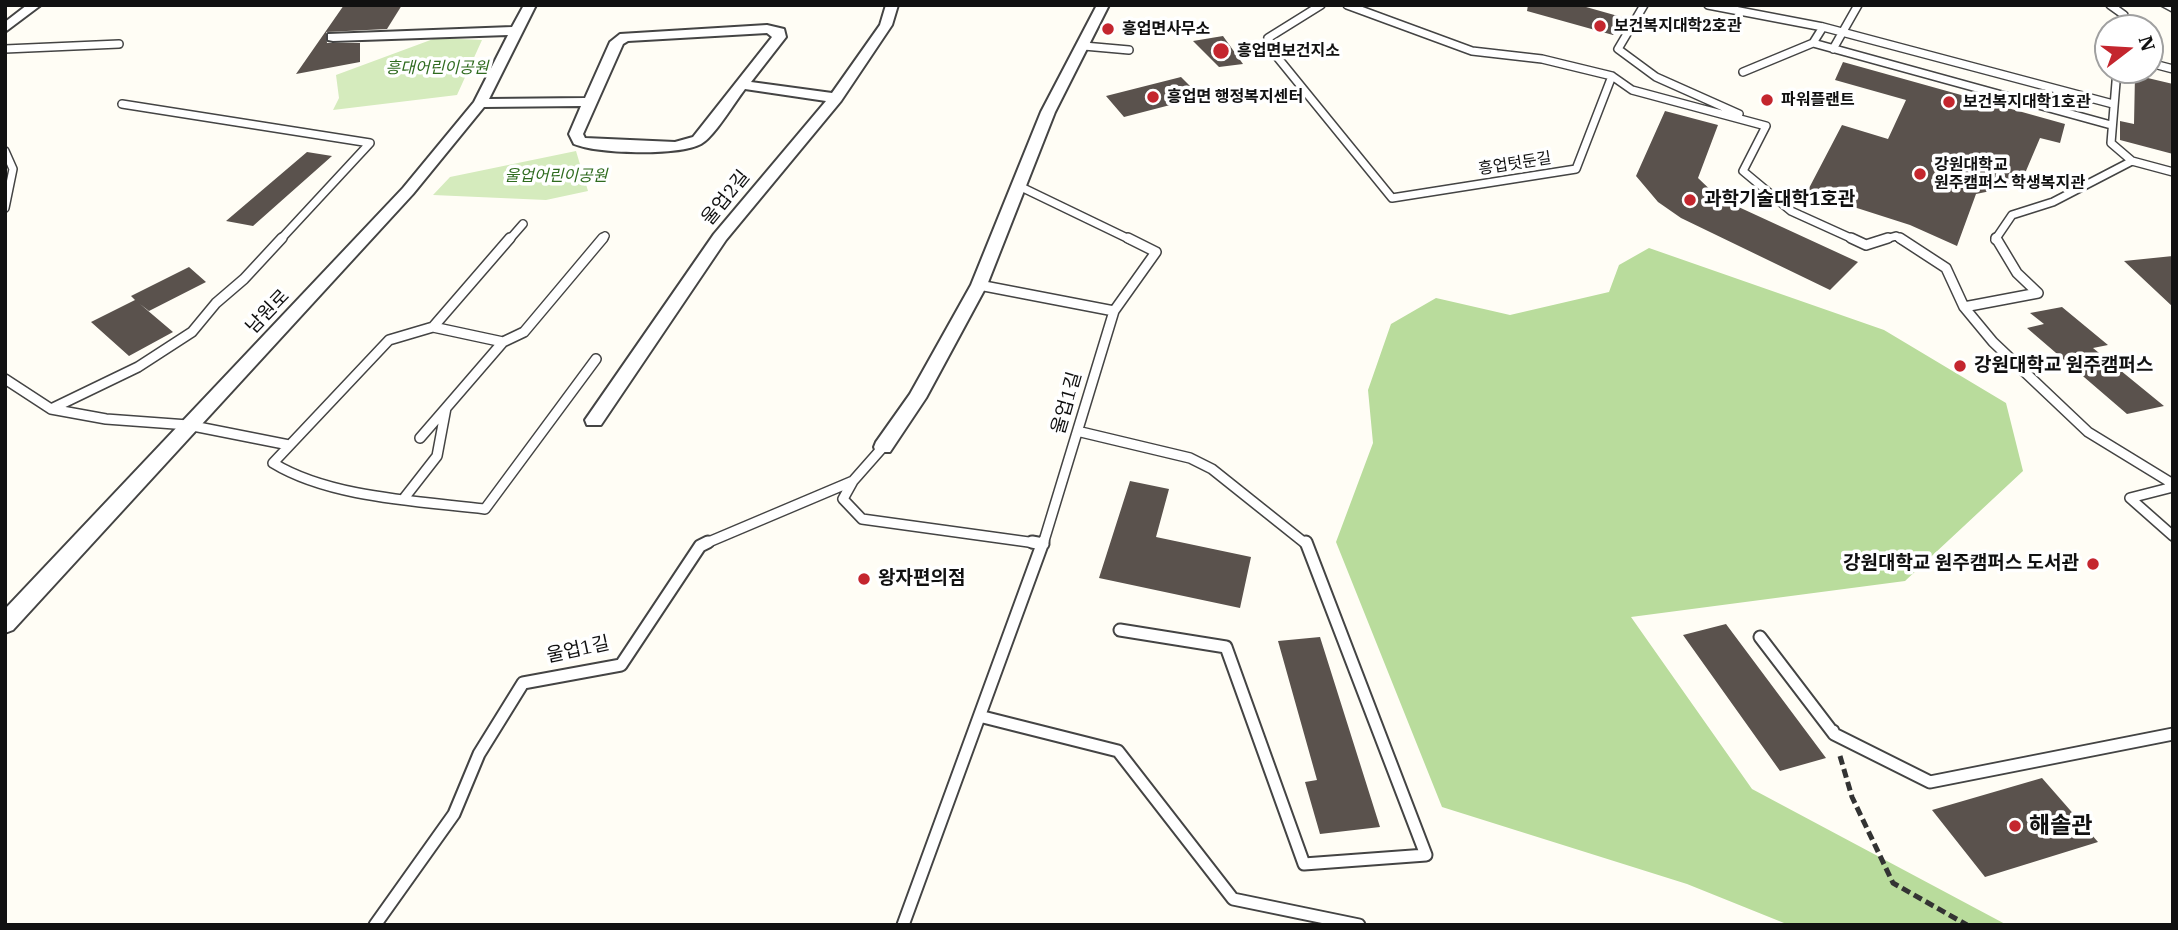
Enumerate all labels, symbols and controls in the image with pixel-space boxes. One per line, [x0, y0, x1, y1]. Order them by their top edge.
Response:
north arrow [2094, 14, 2164, 84]
place label: 보건복지대학2호관 [1614, 16, 1741, 36]
marker: 보건복지대학2호관 [1592, 18, 1608, 34]
place label: 흥업면사무소 [1122, 19, 1210, 39]
marker: 흥업면사무소 [1100, 21, 1116, 37]
text: N [2133, 33, 2161, 54]
marker: 흥업면보건지소 [1211, 41, 1231, 61]
place label: 흥업면보건지소 [1237, 41, 1340, 61]
park label: 흥대어린이공원 [385, 58, 489, 78]
place label: 흥업면 행정복지센터 [1167, 87, 1303, 107]
marker: 흥업면 행정복지센터 [1145, 89, 1161, 105]
place label: 파워플랜트 [1781, 90, 1855, 110]
marker: 파워플랜트 [1759, 92, 1775, 108]
place label: 보건복지대학1호관 [1963, 92, 2090, 112]
marker: 보건복지대학1호관 [1941, 94, 1957, 110]
street label: 흥업텃둔길 [1477, 149, 1553, 179]
place label: 강원대학교 원주캠퍼스 학생복지관 [1934, 155, 2085, 193]
park label: 울업어린이공원 [504, 166, 608, 186]
street label: 울업2길 [697, 166, 755, 230]
marker: 강원대학교 원주캠퍼스 학생복지관 [1912, 166, 1928, 182]
place label: 과학기술대학1호관 [1704, 189, 1855, 211]
marker: 과학기술대학1호관 [1682, 192, 1698, 208]
street label: 남원로 [242, 285, 294, 339]
place label: 강원대학교 원주캠퍼스 [1974, 355, 2153, 377]
marker: 강원대학교 원주캠퍼스 [1952, 358, 1968, 374]
street label: 울업1길 [1047, 369, 1087, 437]
place label: 강원대학교 원주캠퍼스 도서관 [1843, 553, 2079, 575]
marker: 강원대학교 원주캠퍼스 도서관 [2085, 556, 2101, 572]
place label: 왕자편의점 [878, 568, 965, 590]
marker: 왕자편의점 [856, 571, 872, 587]
street label: 울업1길 [544, 632, 612, 668]
place label: 해솔관 [2029, 812, 2092, 840]
marker: 해솔관 [2007, 818, 2023, 834]

